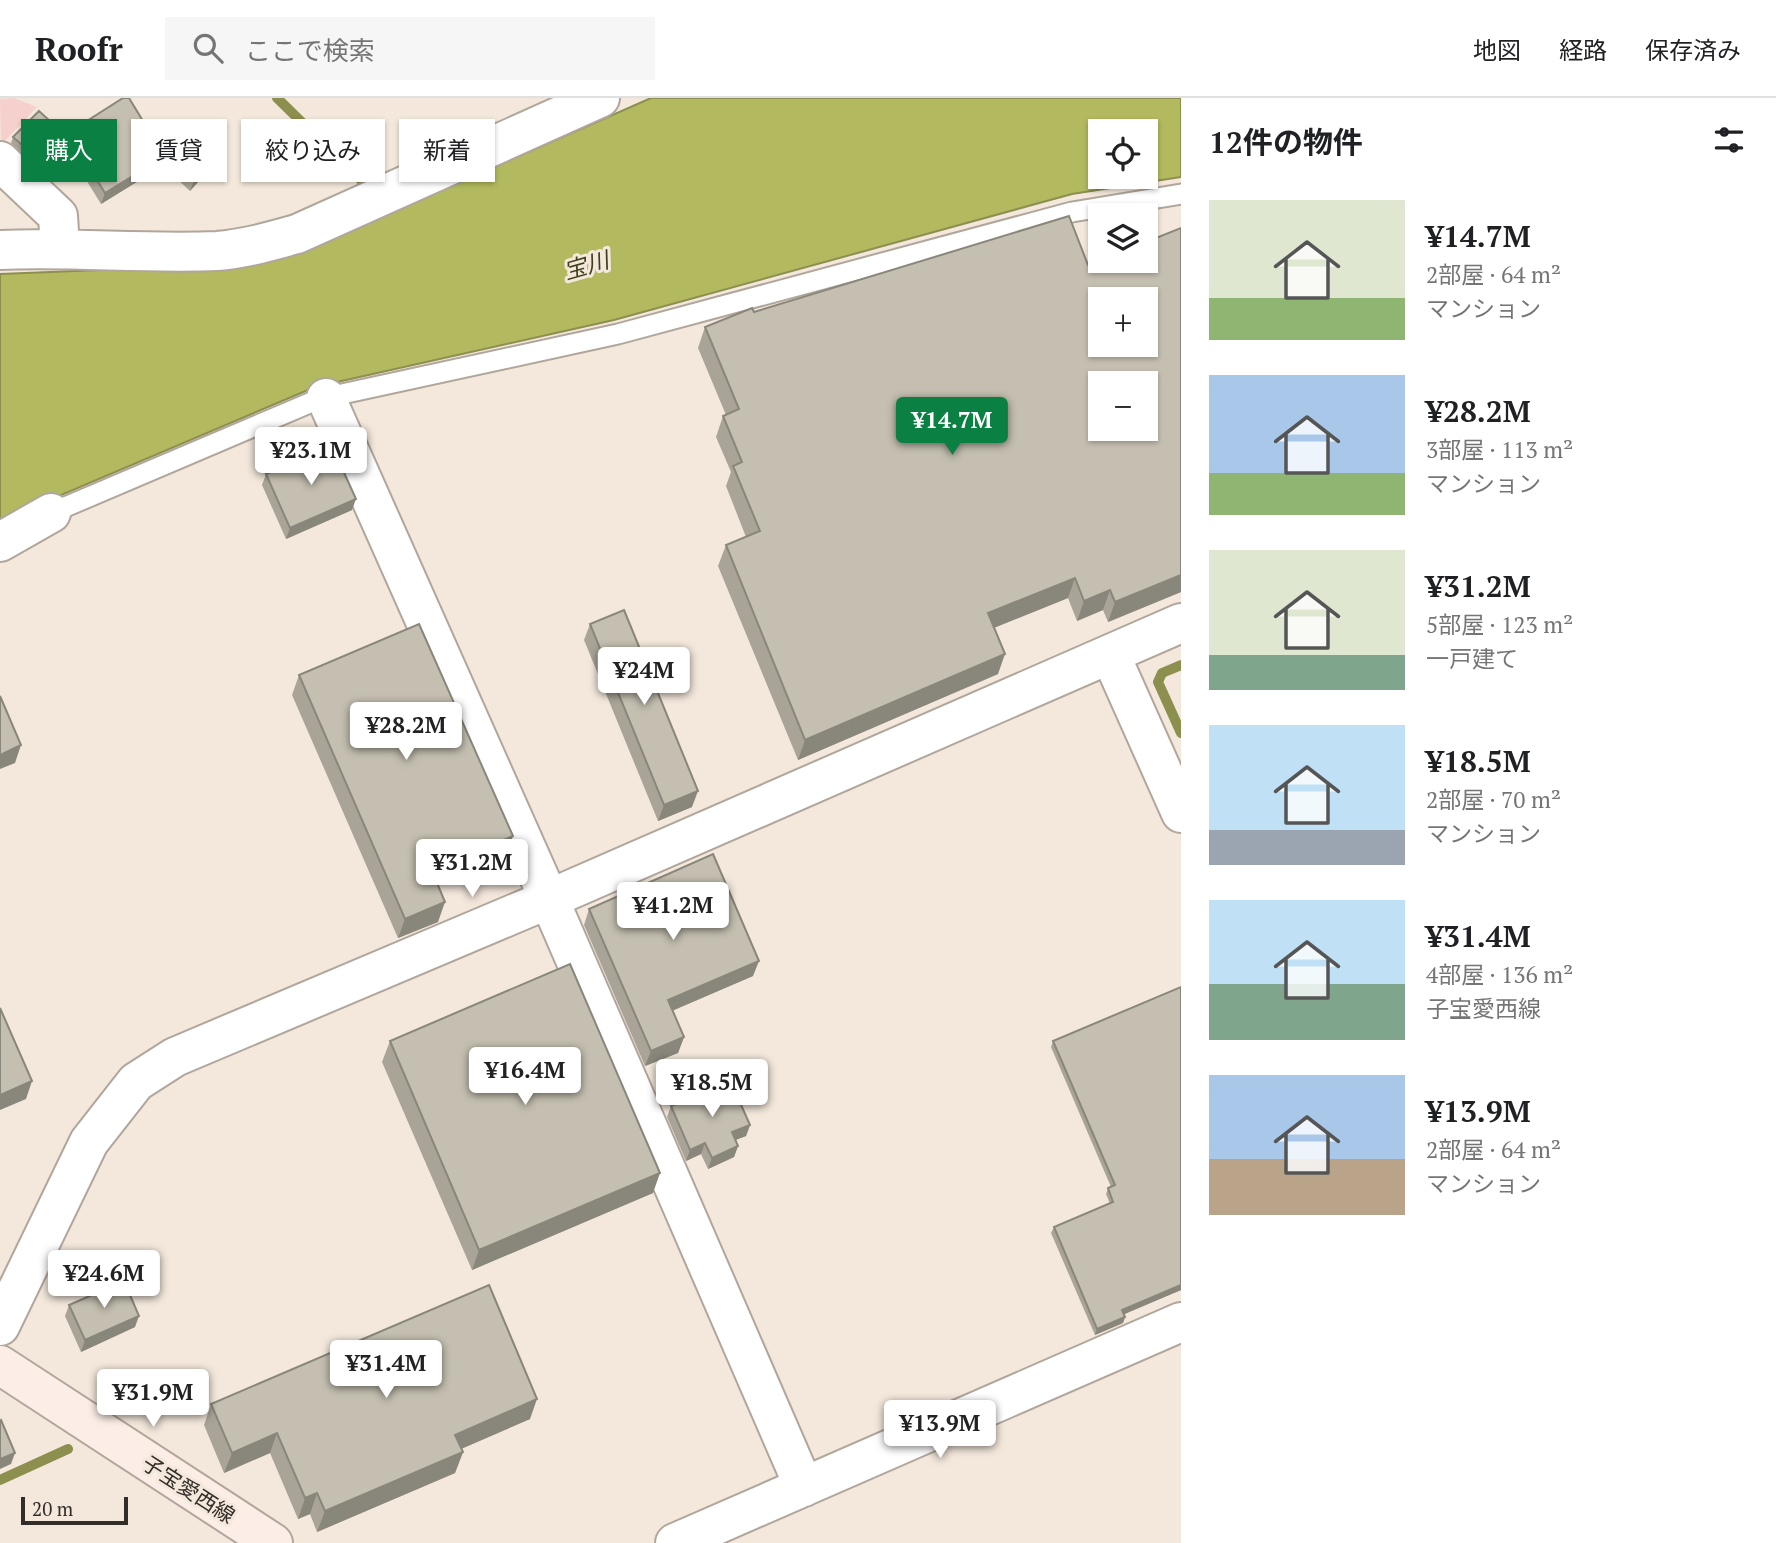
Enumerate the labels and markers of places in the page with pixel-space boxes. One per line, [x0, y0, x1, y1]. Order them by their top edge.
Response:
pin: ¥14.7M [895, 398, 1009, 457]
pin: ¥23.1M [254, 428, 368, 487]
pin: ¥24M [603, 648, 685, 707]
pin: ¥28.2M [349, 702, 463, 762]
pin: ¥31.2M [415, 840, 529, 899]
pin: ¥41.2M [616, 882, 730, 942]
pin: ¥16.4M [468, 1048, 582, 1107]
pin: ¥18.5M [655, 1060, 769, 1119]
pin: ¥24.6M [47, 1250, 161, 1310]
pin: ¥31.4M [329, 1340, 443, 1400]
pin: ¥31.9M [96, 1370, 210, 1429]
pin: ¥13.9M [883, 1400, 997, 1460]

